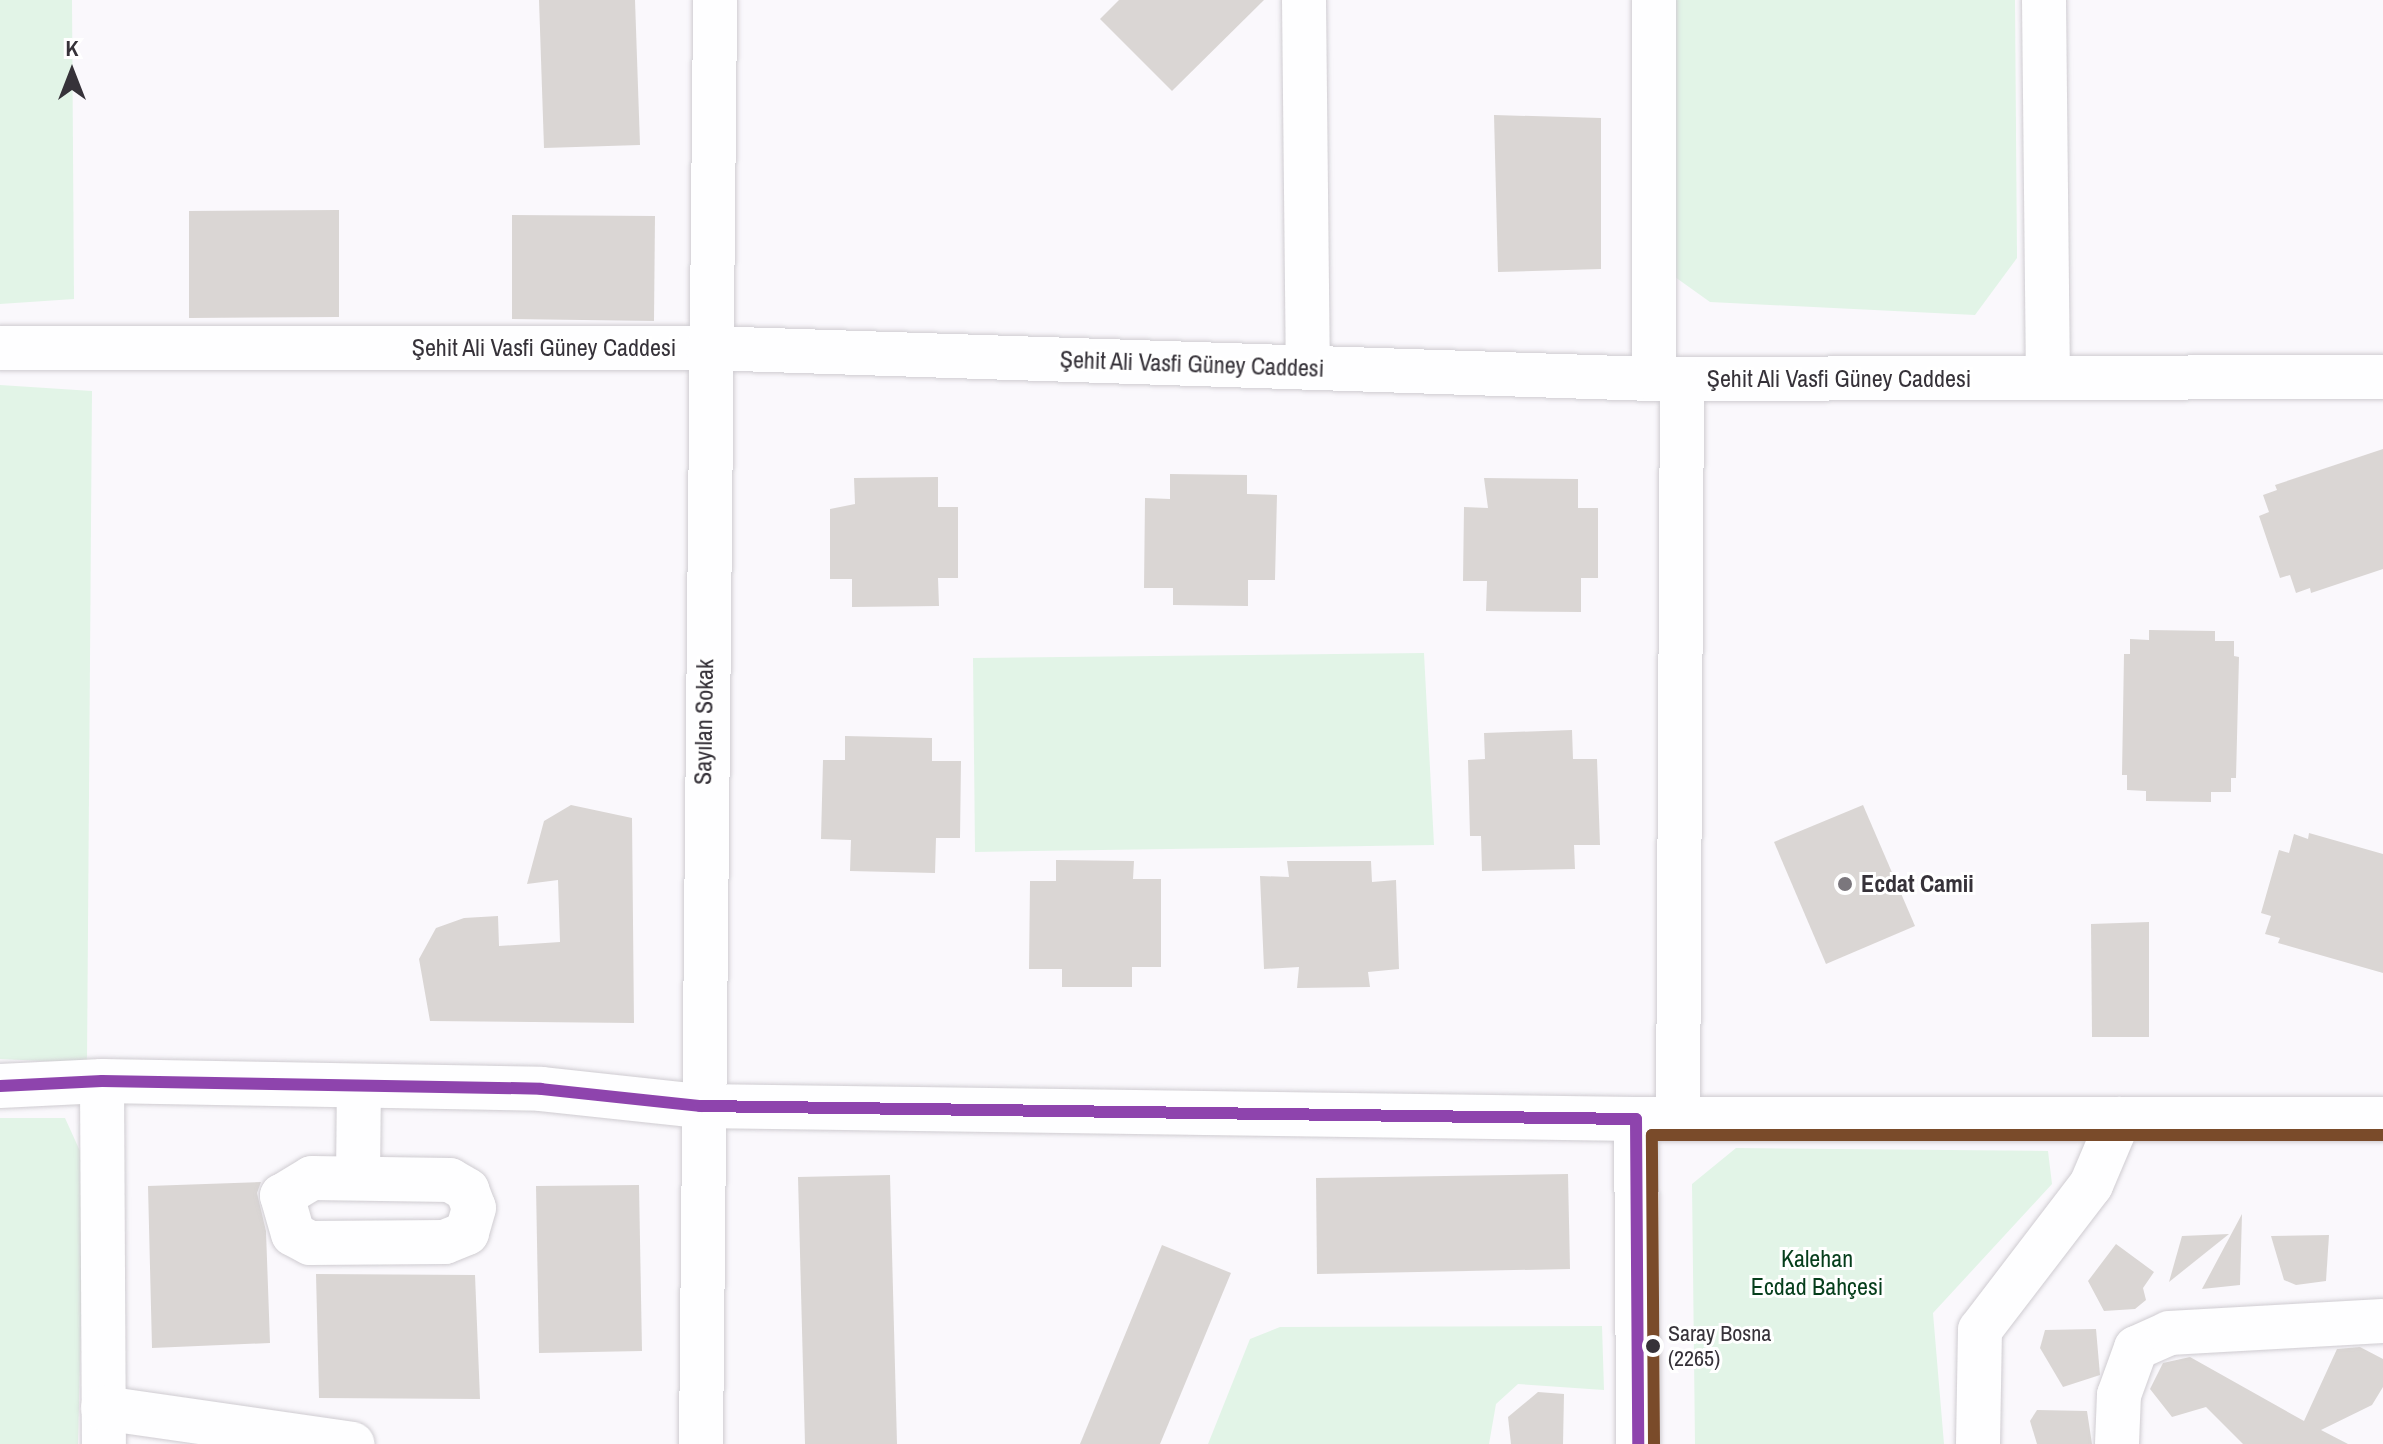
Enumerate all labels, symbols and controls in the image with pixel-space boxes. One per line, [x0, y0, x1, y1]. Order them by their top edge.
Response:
north arrow [32, 32, 112, 112]
text: K [65, 33, 79, 63]
street label: Şehit Ali Vasfi Güney Caddesi [411, 334, 677, 362]
street label: Şehit Ali Vasfi Güney Caddesi [1059, 345, 1325, 383]
street label: Şehit Ali Vasfi Güney Caddesi [1706, 365, 1972, 393]
street label: Sayılan Sokak [689, 659, 719, 785]
place label: Ecdat Camii [1861, 870, 1974, 898]
marker: Ecdat Camii [1836, 875, 1854, 893]
park label: Kalehan Ecdad Bahçesi [1751, 1245, 1883, 1301]
place label: Saray Bosna (2265) [1668, 1320, 1771, 1372]
marker: Saray Bosna (2265) [1645, 1338, 1661, 1354]

